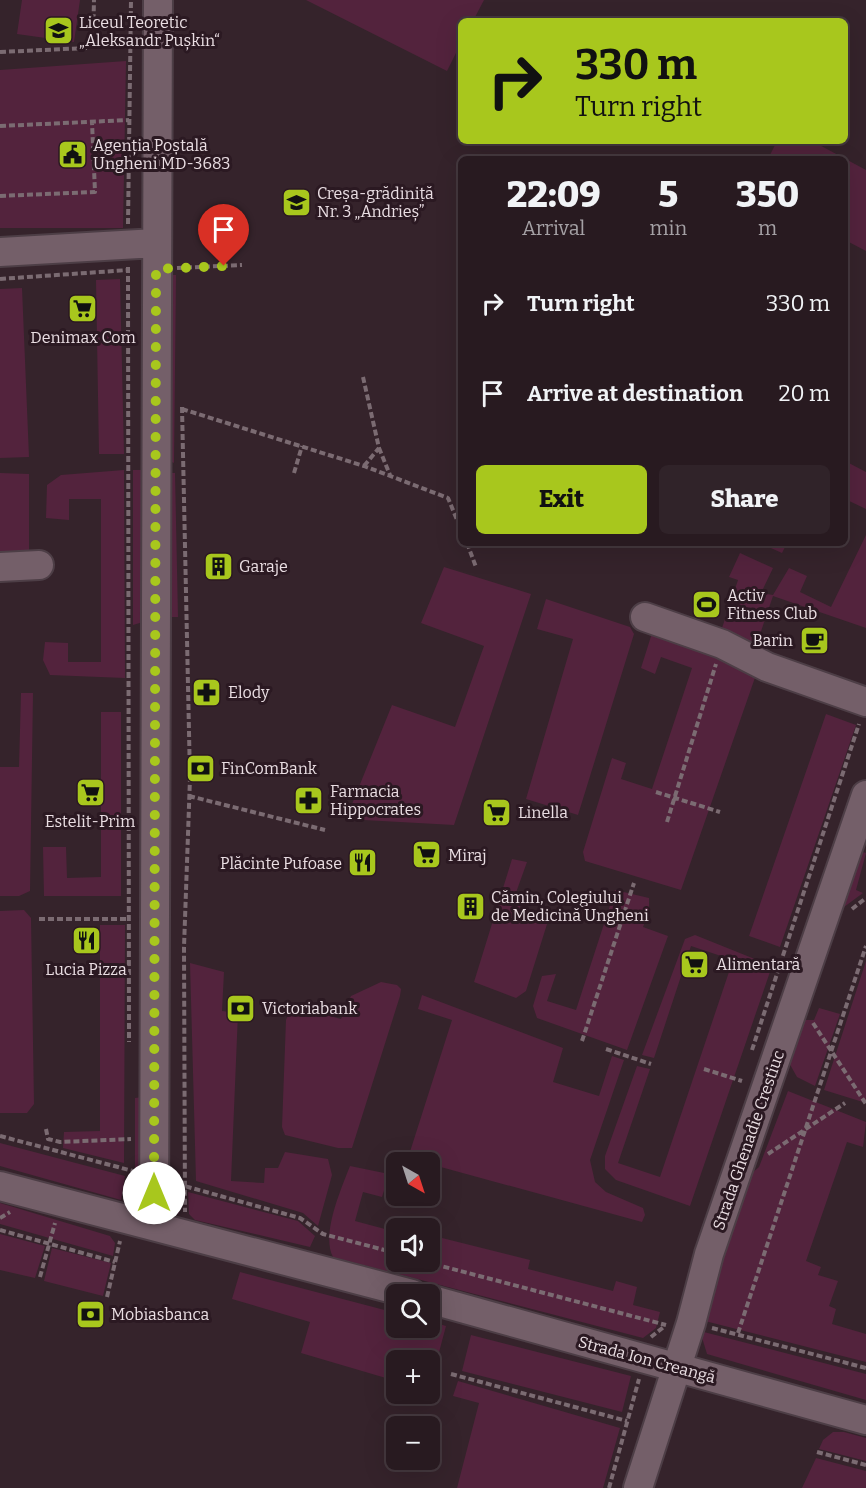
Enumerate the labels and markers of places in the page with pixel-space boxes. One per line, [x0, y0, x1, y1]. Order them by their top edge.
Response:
place label: Liceul Teoretic „Aleksandr Pușkin“ [79, 13, 220, 51]
school or university icon: Liceul Teoretic „Aleksandr Pușkin“ [42, 15, 74, 47]
place label: Agenția Poștală Ungheni MD-3683 [93, 136, 230, 173]
public building icon: Agenția Poștală Ungheni MD-3683 [56, 138, 88, 170]
place label: Creșa-grădiniță Nr. 3 „Andrieș” [317, 184, 434, 222]
school or university icon: Creșa-grădiniță Nr. 3 „Andrieș” [280, 186, 312, 218]
pin [198, 204, 249, 266]
supermarket icon: Denimax Com [67, 293, 99, 325]
place label: Denimax Com [30, 328, 136, 347]
building icon: Garaje [202, 550, 234, 582]
place label: Garaje [239, 557, 288, 576]
place label: Activ Fitness Club [727, 586, 817, 623]
sports icon: Activ Fitness Club [690, 588, 722, 620]
cafe icon: Barin [798, 624, 830, 656]
place label: Barin [753, 631, 793, 650]
pharmacy icon: Elody [191, 676, 223, 708]
place label: Elody [228, 683, 270, 702]
bank icon: FinComBank [184, 752, 216, 784]
place label: FinComBank [221, 759, 317, 778]
supermarket icon: Estelit-Prim [74, 777, 106, 809]
place label: Farmacia Hippocrates [330, 782, 421, 819]
pharmacy icon: Farmacia Hippocrates [293, 784, 325, 816]
supermarket icon: Linella [481, 796, 513, 828]
place label: Linella [518, 803, 568, 822]
place label: Estelit-Prim [45, 812, 135, 831]
supermarket icon: Miraj [411, 839, 443, 871]
place label: Miraj [448, 846, 487, 865]
restaurant icon: Plăcinte Pufoase [347, 847, 379, 879]
place label: Plăcinte Pufoase [220, 854, 342, 873]
place label: Cămin, Colegiului de Medicină Ungheni [491, 888, 649, 925]
building icon: Cămin, Colegiului de Medicină Ungheni [454, 890, 486, 922]
restaurant icon: Lucia Pizza [70, 925, 102, 957]
supermarket icon: Alimentară [679, 948, 711, 980]
place label: Alimentară [716, 955, 801, 974]
place label: Lucia Pizza [45, 960, 127, 979]
bank icon: Victoriabank [225, 992, 257, 1024]
place label: Victoriabank [262, 999, 357, 1018]
bank icon: Mobiasbanca [74, 1298, 106, 1330]
place label: Mobiasbanca [111, 1305, 209, 1324]

